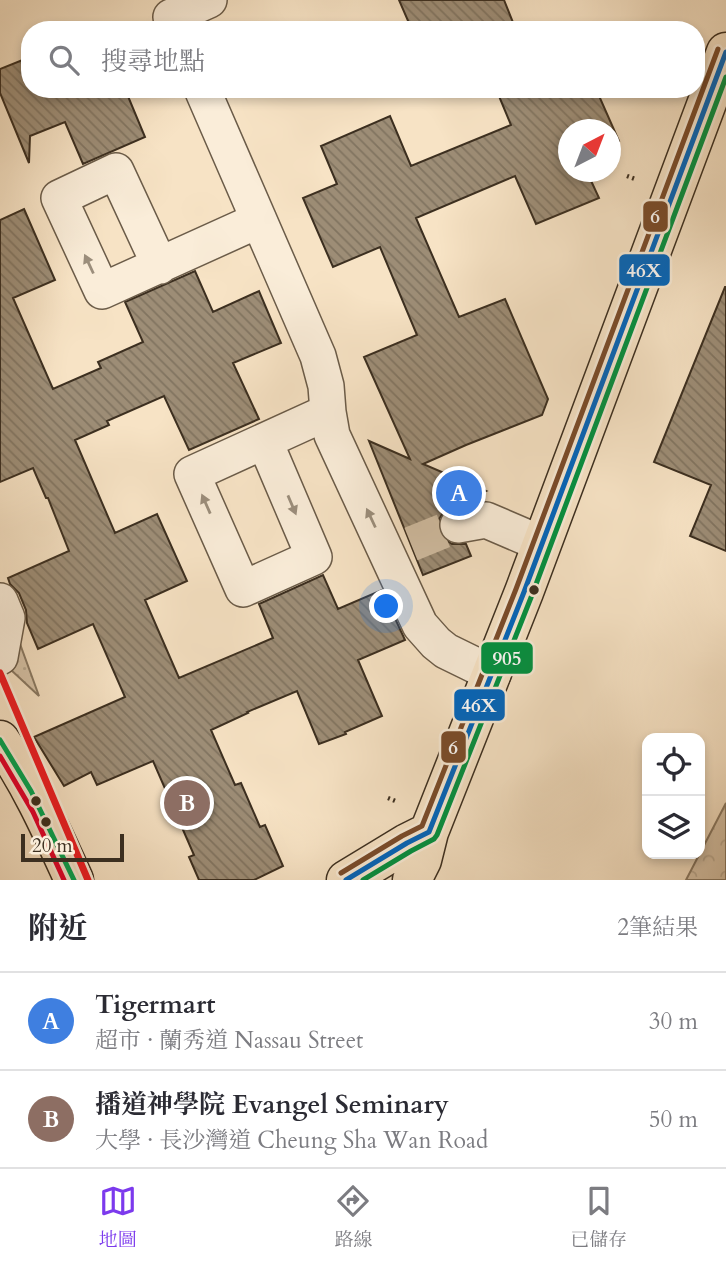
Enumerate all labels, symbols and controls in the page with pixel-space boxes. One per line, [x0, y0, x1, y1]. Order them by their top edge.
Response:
search box [21, 21, 705, 98]
icon: search [45, 41, 83, 79]
text: 搜尋地點 [101, 44, 205, 79]
north arrow [558, 119, 621, 182]
line badge: 6 [642, 200, 669, 233]
text: 6 [650, 204, 660, 230]
line badge: 46X [618, 253, 671, 287]
one-way arrow [84, 254, 95, 274]
text: 46X [626, 258, 662, 284]
pin: A [436, 467, 482, 519]
one-way arrow [200, 494, 212, 514]
one-way arrow [286, 495, 298, 515]
one-way arrow [365, 508, 376, 529]
unlabelled marker [527, 583, 541, 597]
your location [369, 589, 403, 623]
line badge: 905 [480, 641, 534, 675]
text: 905 [492, 646, 522, 672]
line badge: 46X [453, 688, 506, 722]
text: 46X [461, 693, 497, 719]
line badge: 6 [440, 730, 467, 764]
map controls [642, 733, 705, 859]
button: locate [642, 733, 705, 796]
text: 6 [448, 735, 458, 761]
pin: B [164, 777, 210, 829]
unlabelled marker [29, 794, 43, 808]
button: layers [642, 796, 705, 859]
unlabelled marker [39, 815, 53, 829]
scale bar [21, 831, 124, 863]
text: 20 m [32, 833, 73, 859]
text: 附近 [28, 908, 88, 949]
text: 2筆結果 [617, 912, 698, 943]
text: Tigermart [95, 987, 216, 1022]
text: A [42, 1006, 60, 1037]
text: 30 m [649, 1006, 698, 1037]
text: 超市 · 蘭秀道 Nassau Street [95, 1025, 363, 1056]
text: 播道神學院 Evangel Seminary [95, 1087, 449, 1122]
text: B [43, 1104, 59, 1135]
text: 50 m [649, 1104, 698, 1135]
text: 大學 · 長沙灣道 Cheung Sha Wan Road [95, 1125, 488, 1156]
tab: 地圖 [99, 1182, 137, 1253]
tab: 路線 [334, 1182, 372, 1253]
tab: 已儲存 [570, 1182, 627, 1253]

